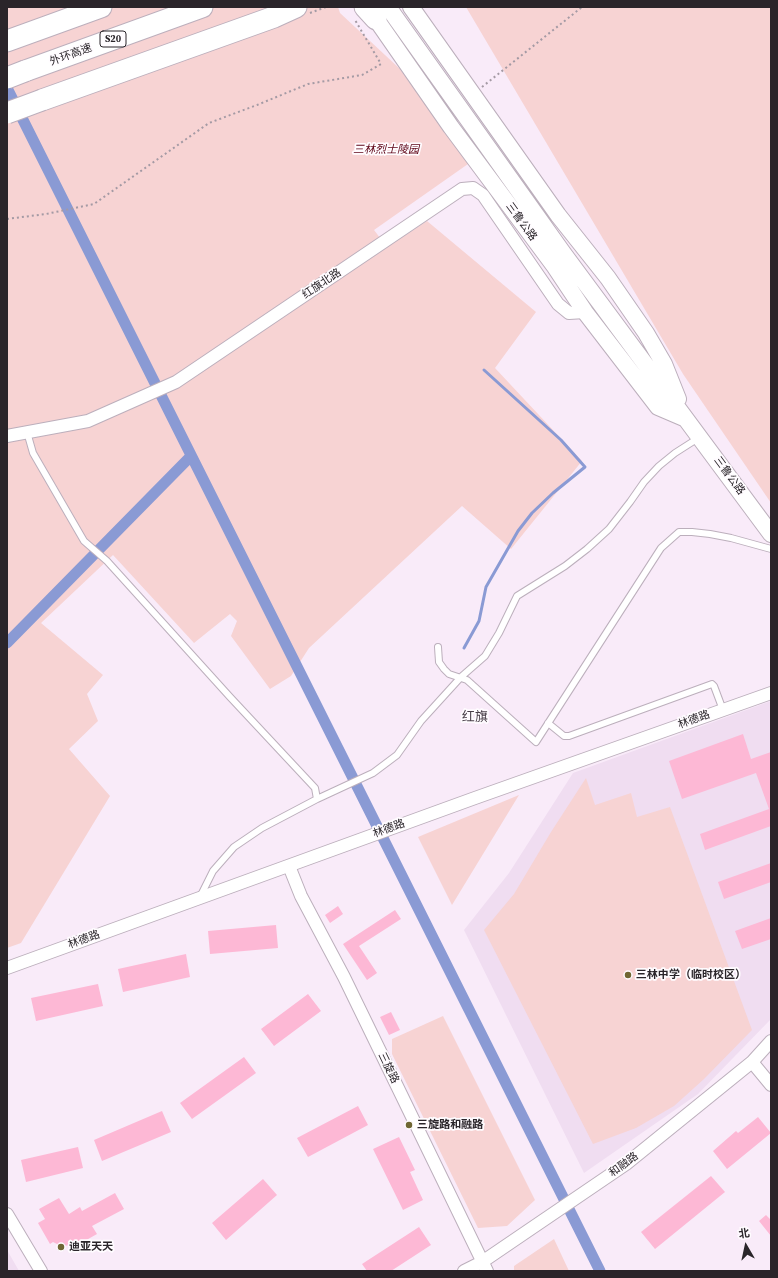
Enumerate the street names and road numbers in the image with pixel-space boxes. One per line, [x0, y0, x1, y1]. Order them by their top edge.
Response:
road number: S20 [100, 31, 126, 47]
street label: 外环高速 [48, 41, 94, 69]
street label: 三鲁公路 [503, 200, 539, 244]
street label: 红旗北路 [300, 266, 344, 302]
street label: 三鲁公路 [711, 454, 747, 498]
street label: 林德路 [676, 708, 712, 732]
street label: 林德路 [371, 817, 407, 841]
street label: 林德路 [66, 928, 102, 952]
street label: 三旋路 [375, 1050, 401, 1086]
street label: 和融路 [607, 1150, 641, 1180]

